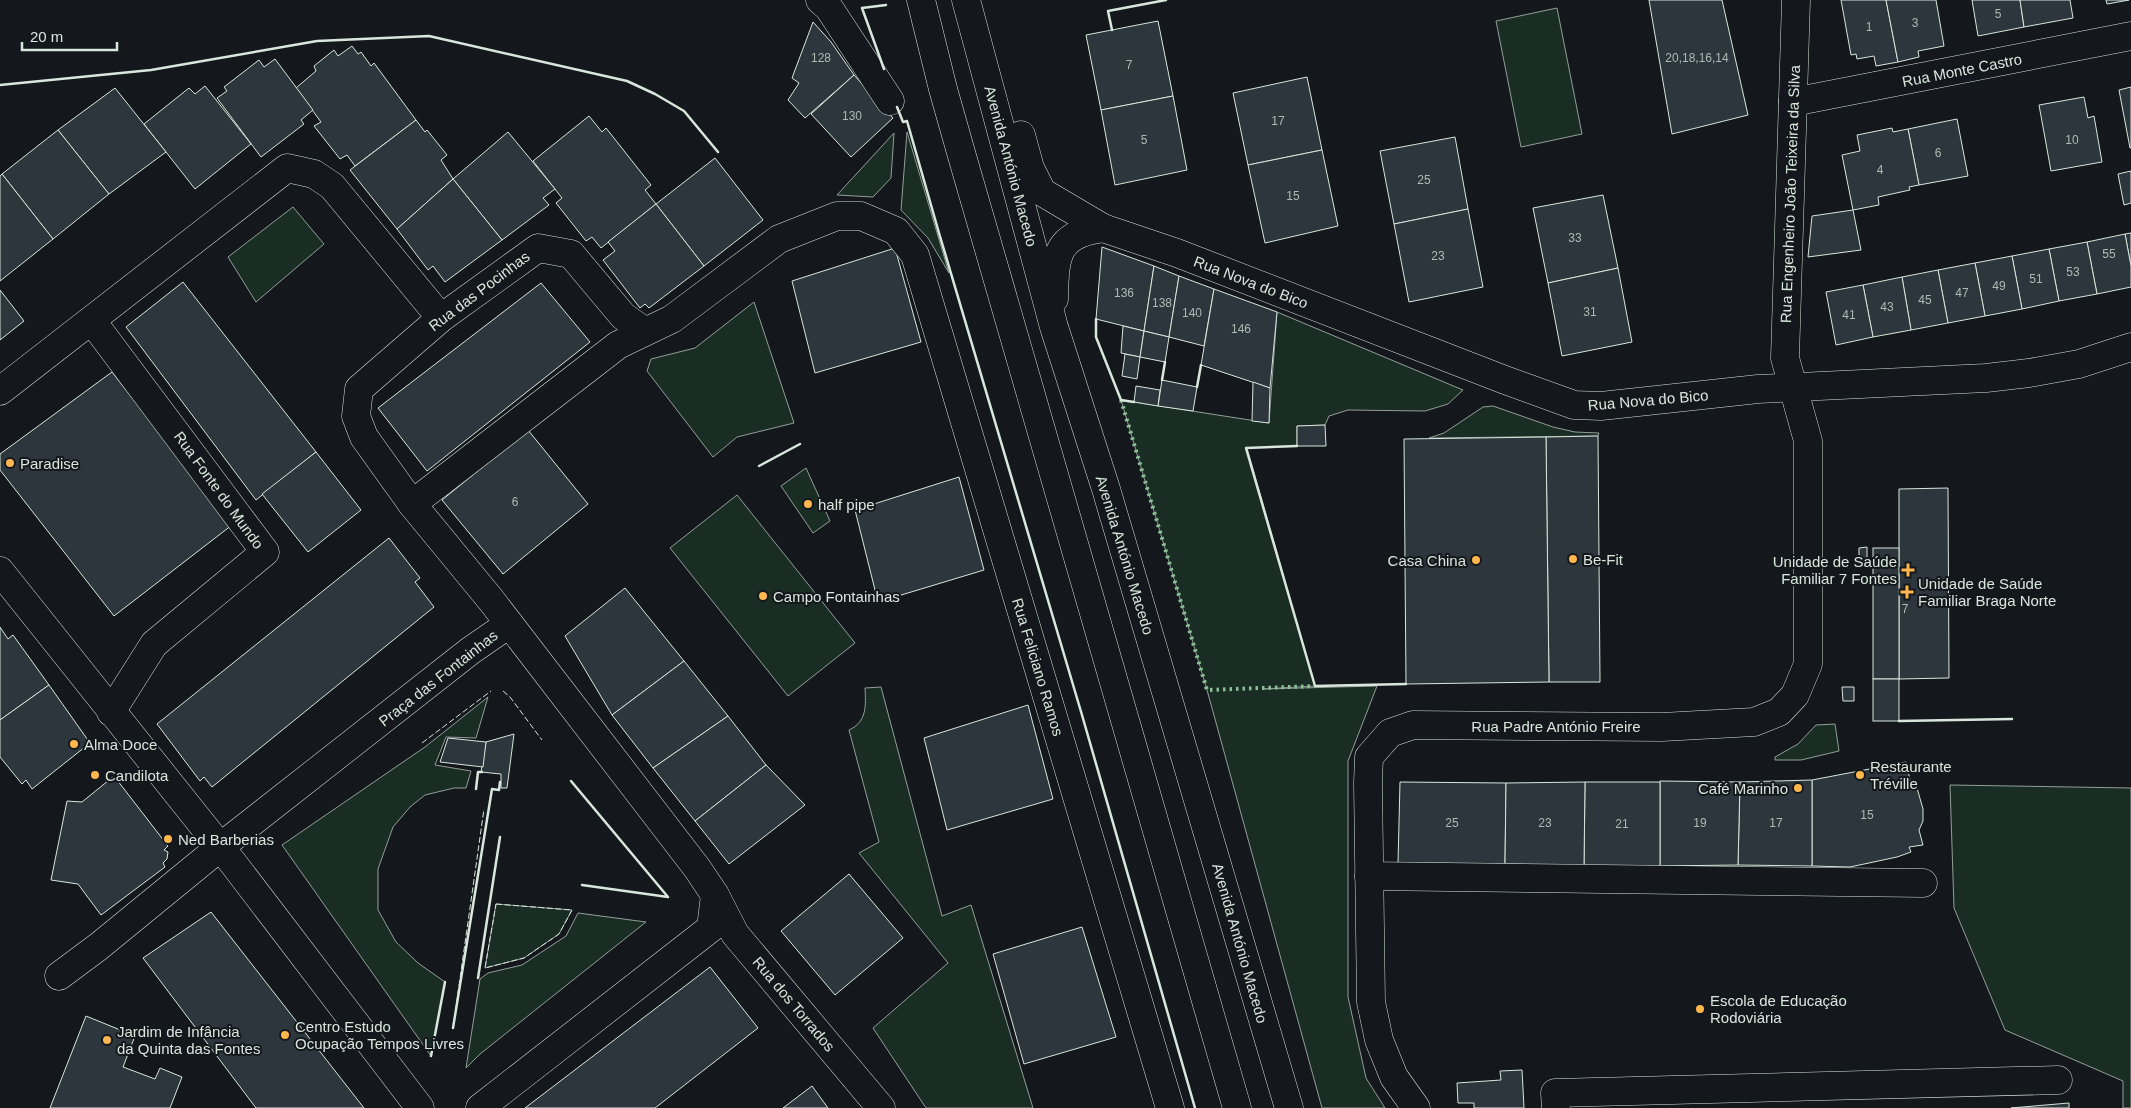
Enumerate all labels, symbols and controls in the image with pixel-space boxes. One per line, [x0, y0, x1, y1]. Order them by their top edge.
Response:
house number: 5 [1995, 7, 2002, 21]
house number: 3 [1912, 16, 1919, 30]
scale bar [22, 20, 118, 52]
house number: 1 [1866, 20, 1873, 34]
text: 20 m [30, 28, 63, 45]
street label: Rua Monte Castro [1901, 50, 2023, 90]
house number: 128 [811, 51, 831, 65]
house number: 20,18,16,14 [1665, 51, 1729, 65]
house number: 7 [1126, 58, 1133, 72]
street label: Rua Engenheiro João Teixeira da Silva [1777, 64, 1803, 323]
street label: Avenida António Macedo [981, 84, 1041, 248]
house number: 130 [842, 109, 862, 123]
house number: 17 [1271, 114, 1285, 128]
house number: 5 [1141, 133, 1148, 147]
house number: 10 [2065, 133, 2079, 147]
house number: 6 [1935, 146, 1942, 160]
house number: 4 [1877, 163, 1884, 177]
house number: 25 [1417, 173, 1431, 187]
house number: 15 [1286, 189, 1300, 203]
house number: 33 [1568, 231, 1582, 245]
house number: 55 [2102, 247, 2116, 261]
street label: Rua das Pocinhas [425, 248, 533, 334]
house number: 23 [1431, 249, 1445, 263]
street label: Rua Nova do Bico [1192, 252, 1310, 312]
house number: 53 [2066, 265, 2080, 279]
house number: 51 [2029, 272, 2043, 286]
house number: 49 [1992, 279, 2006, 293]
house number: 136 [1114, 286, 1134, 300]
house number: 47 [1955, 286, 1969, 300]
house number: 45 [1918, 293, 1932, 307]
house number: 138 [1152, 296, 1172, 310]
house number: 43 [1880, 300, 1894, 314]
house number: 31 [1583, 305, 1597, 319]
house number: 140 [1182, 306, 1202, 320]
house number: 41 [1842, 308, 1856, 322]
house number: 146 [1231, 322, 1251, 336]
street label: Rua Nova do Bico [1587, 386, 1709, 414]
street label: Rua Fonte do Mundo [171, 428, 267, 552]
place label: Paradise [20, 455, 79, 472]
marker: Paradise [4, 457, 16, 469]
street label: Avenida António Macedo [1093, 473, 1157, 637]
house number: 6 [512, 495, 519, 509]
place label: half pipe [818, 496, 875, 513]
marker: half pipe [802, 498, 814, 510]
place label: Be-Fit [1583, 551, 1624, 568]
place label: Casa China [1388, 552, 1467, 569]
marker: Be-Fit [1567, 553, 1579, 565]
place label: Unidade de Saúde Familiar 7 Fontes [1773, 553, 1897, 587]
marker: Casa China [1470, 554, 1482, 566]
marker: Unidade de Saúde Familiar 7 Fontes [1901, 563, 1915, 577]
place label: Unidade de Saúde Familiar Braga Norte [1918, 575, 2056, 609]
marker: Unidade de Saúde Familiar Braga Norte [1900, 585, 1914, 599]
place label: Campo Fontainhas [773, 588, 900, 605]
marker: Campo Fontainhas [757, 590, 769, 602]
street label: Rua Feliciano Ramos [1009, 596, 1067, 738]
house number: 7 [1902, 602, 1909, 616]
street label: Praça das Fontainhas [375, 626, 501, 730]
street label: Rua Padre António Freire [1471, 718, 1641, 735]
place label: Alma Doce [84, 736, 157, 753]
marker: Alma Doce [68, 738, 80, 750]
place label: Restaurante Tréville [1870, 758, 1952, 792]
place label: Candilota [105, 767, 169, 784]
marker: Candilota [89, 769, 101, 781]
marker: Restaurante Tréville [1854, 769, 1866, 781]
place label: Café Marinho [1698, 780, 1788, 797]
marker: Café Marinho [1792, 782, 1804, 794]
house number: 15 [1860, 808, 1874, 822]
house number: 25 [1445, 816, 1459, 830]
house number: 23 [1538, 816, 1552, 830]
house number: 19 [1693, 816, 1707, 830]
house number: 17 [1769, 816, 1783, 830]
house number: 21 [1615, 817, 1629, 831]
place label: Ned Barberias [178, 831, 274, 848]
marker: Ned Barberias [162, 833, 174, 845]
street label: Avenida António Macedo [1209, 861, 1271, 1025]
street label: Rua dos Torrados [750, 953, 838, 1055]
place label: Escola de Educação Rodoviária [1710, 992, 1847, 1026]
marker: Escola de Educação Rodoviária [1694, 1003, 1706, 1015]
place label: Centro Estudo Ocupação Tempos Livres [295, 1018, 464, 1052]
place label: Jardim de Infância da Quinta das Fontes [117, 1023, 260, 1057]
marker: Centro Estudo Ocupação Tempos Livres [279, 1029, 291, 1041]
marker: Jardim de Infância da Quinta das Fontes [101, 1034, 113, 1046]

